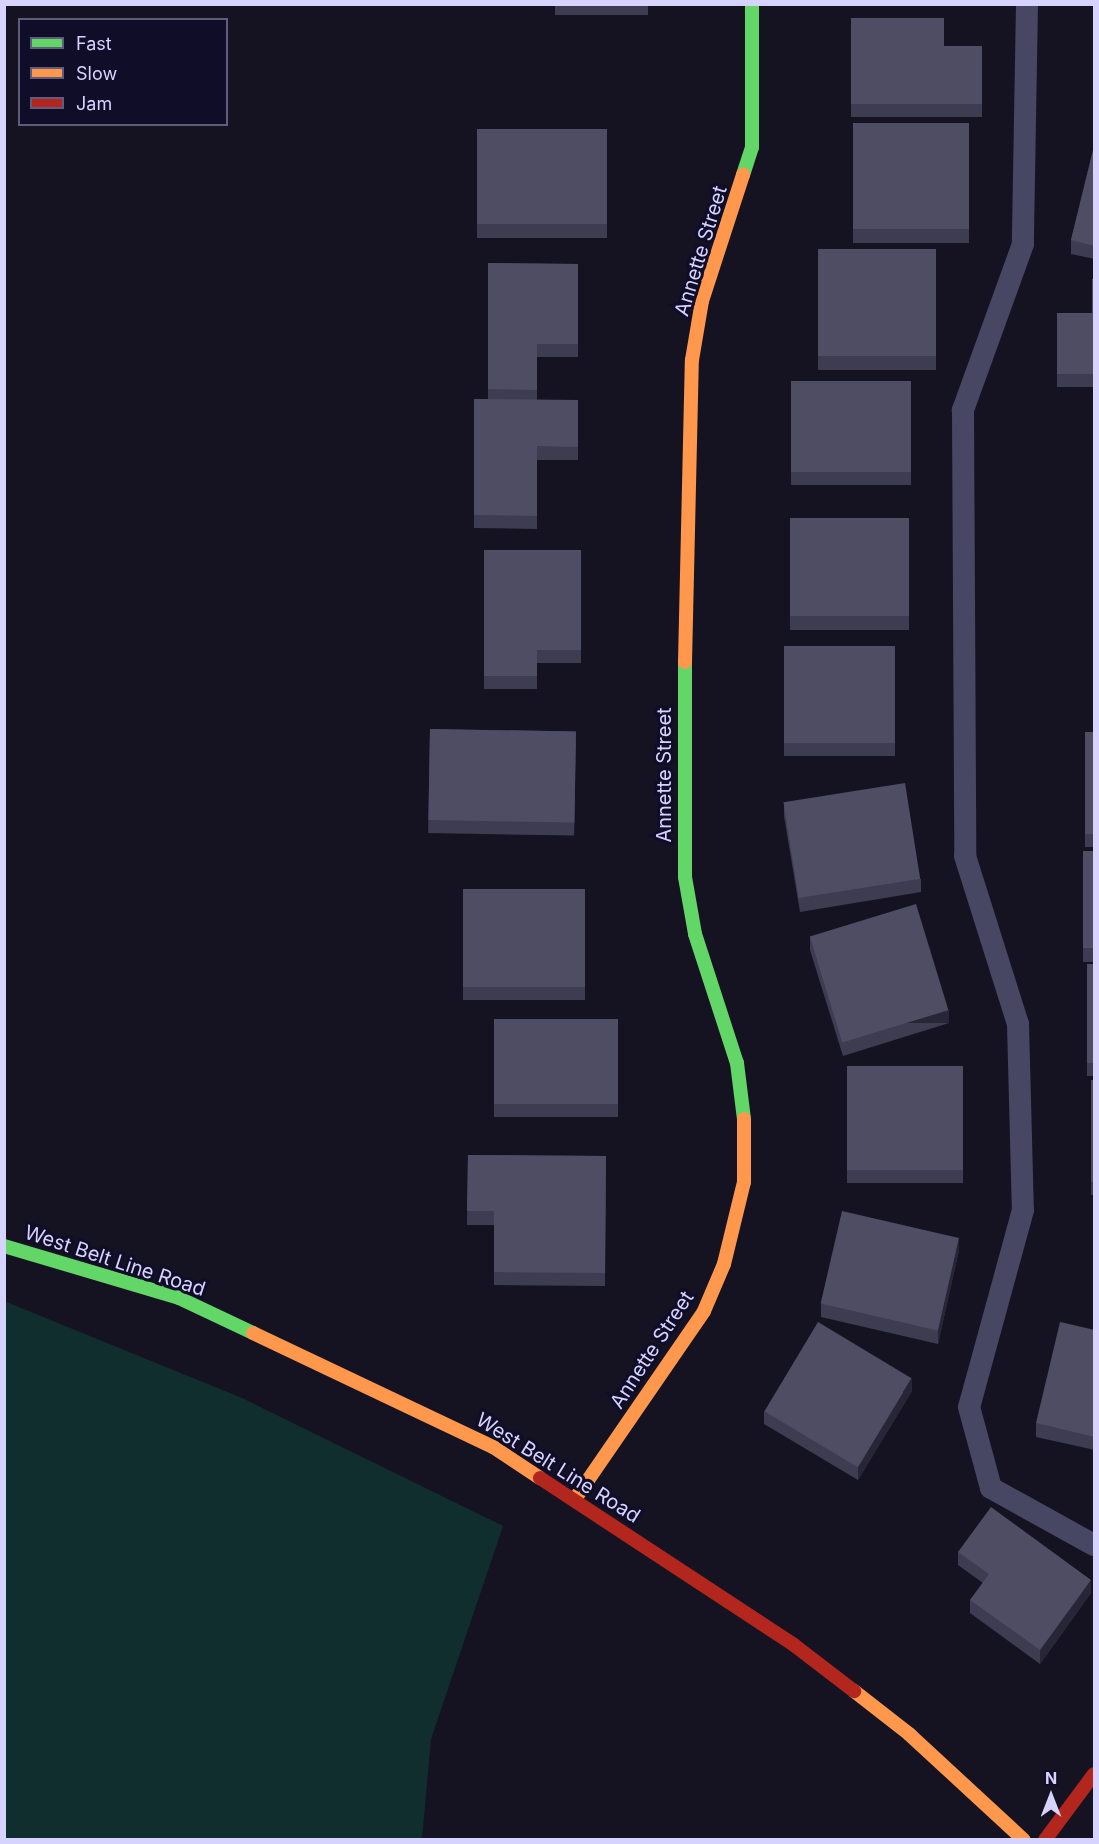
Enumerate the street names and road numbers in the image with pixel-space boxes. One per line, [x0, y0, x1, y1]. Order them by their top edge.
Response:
street label: Annette Street [670, 183, 732, 319]
street label: Annette Street [652, 707, 676, 843]
street label: West Belt Line Road [22, 1220, 208, 1302]
street label: Annette Street [605, 1287, 699, 1413]
street label: West Belt Line Road [472, 1408, 644, 1528]

